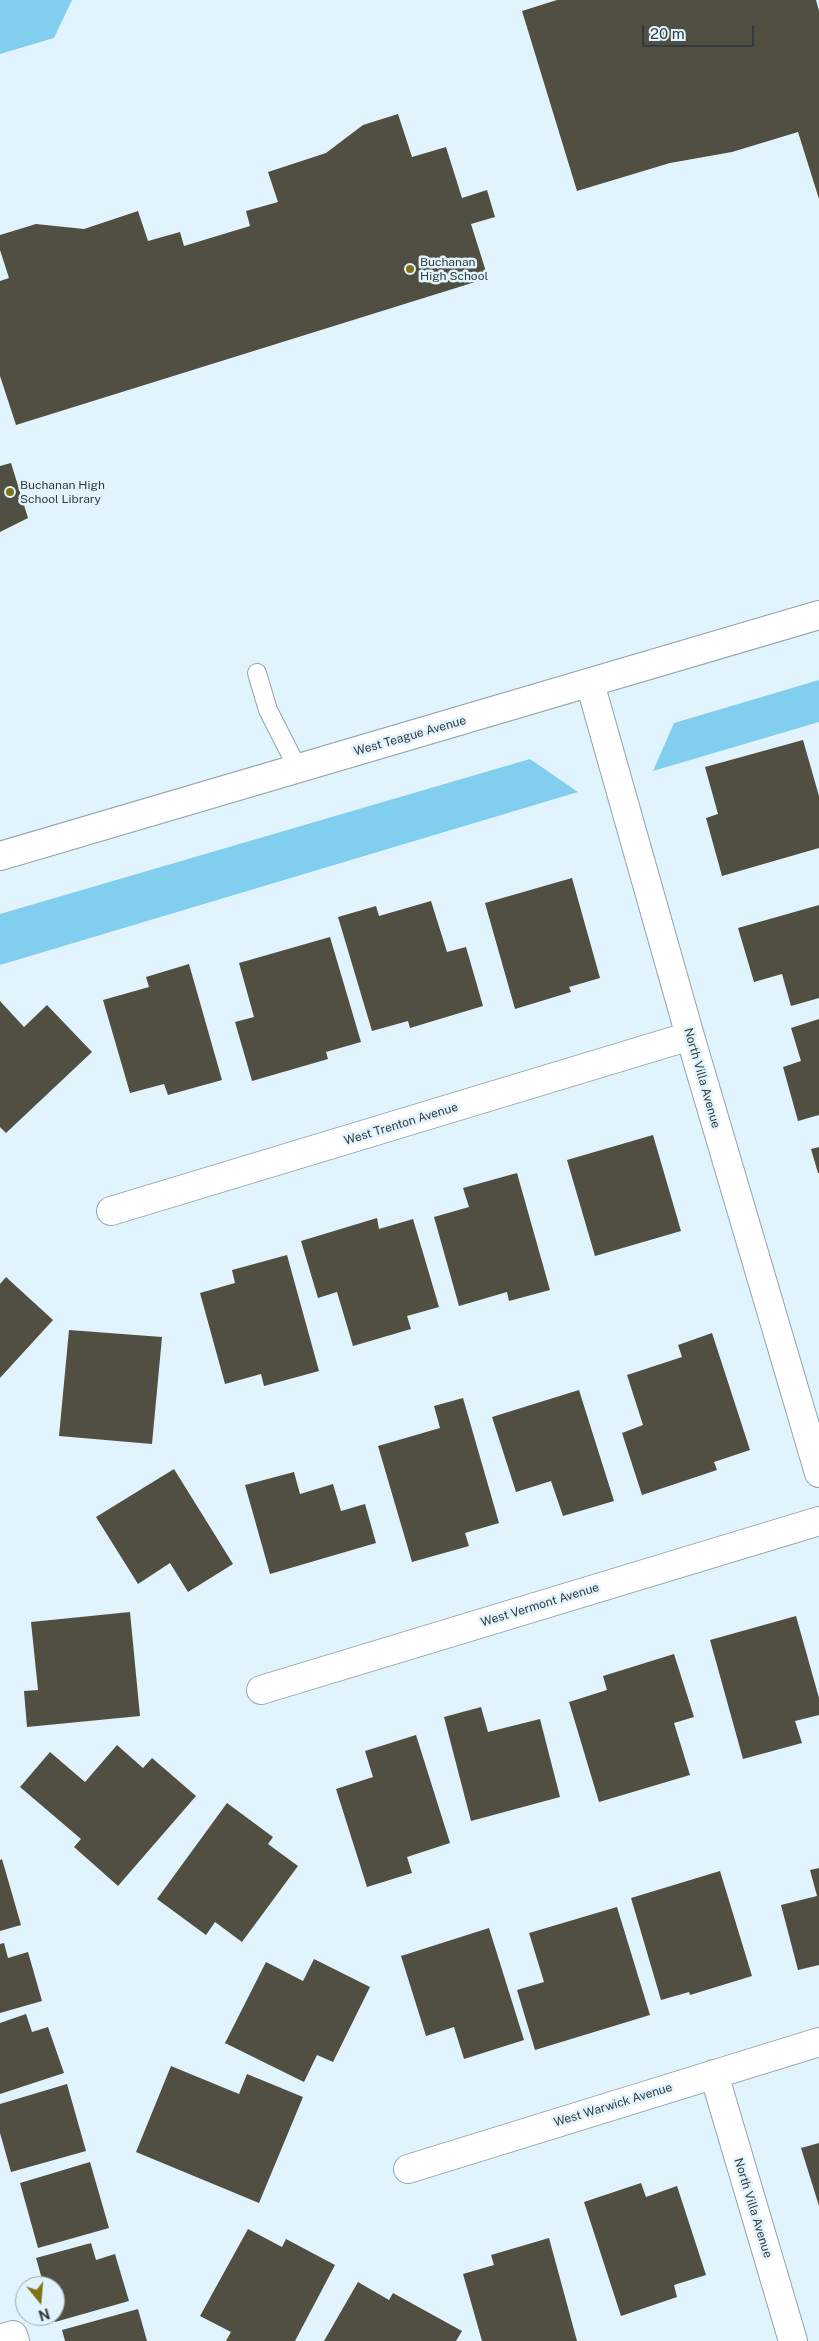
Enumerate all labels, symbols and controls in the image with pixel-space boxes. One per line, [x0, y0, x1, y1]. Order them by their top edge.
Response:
scale bar [644, 15, 756, 47]
text: 20 m [650, 25, 685, 42]
place label: Buchanan High School [420, 255, 488, 283]
marker: Buchanan High School [404, 263, 416, 275]
place label: Buchanan High School Library [20, 478, 105, 506]
marker: Buchanan High School Library [4, 486, 16, 498]
street label: West Teague Avenue [352, 713, 468, 759]
street label: North Villa Avenue [681, 1026, 723, 1130]
street label: West Trenton Avenue [342, 1100, 460, 1148]
street label: West Vermont Avenue [479, 1580, 601, 1630]
street label: West Warwick Avenue [552, 2080, 674, 2130]
street label: North Villa Avenue [731, 2156, 775, 2260]
north arrow [15, 2276, 65, 2326]
text: N [37, 2305, 52, 2324]

